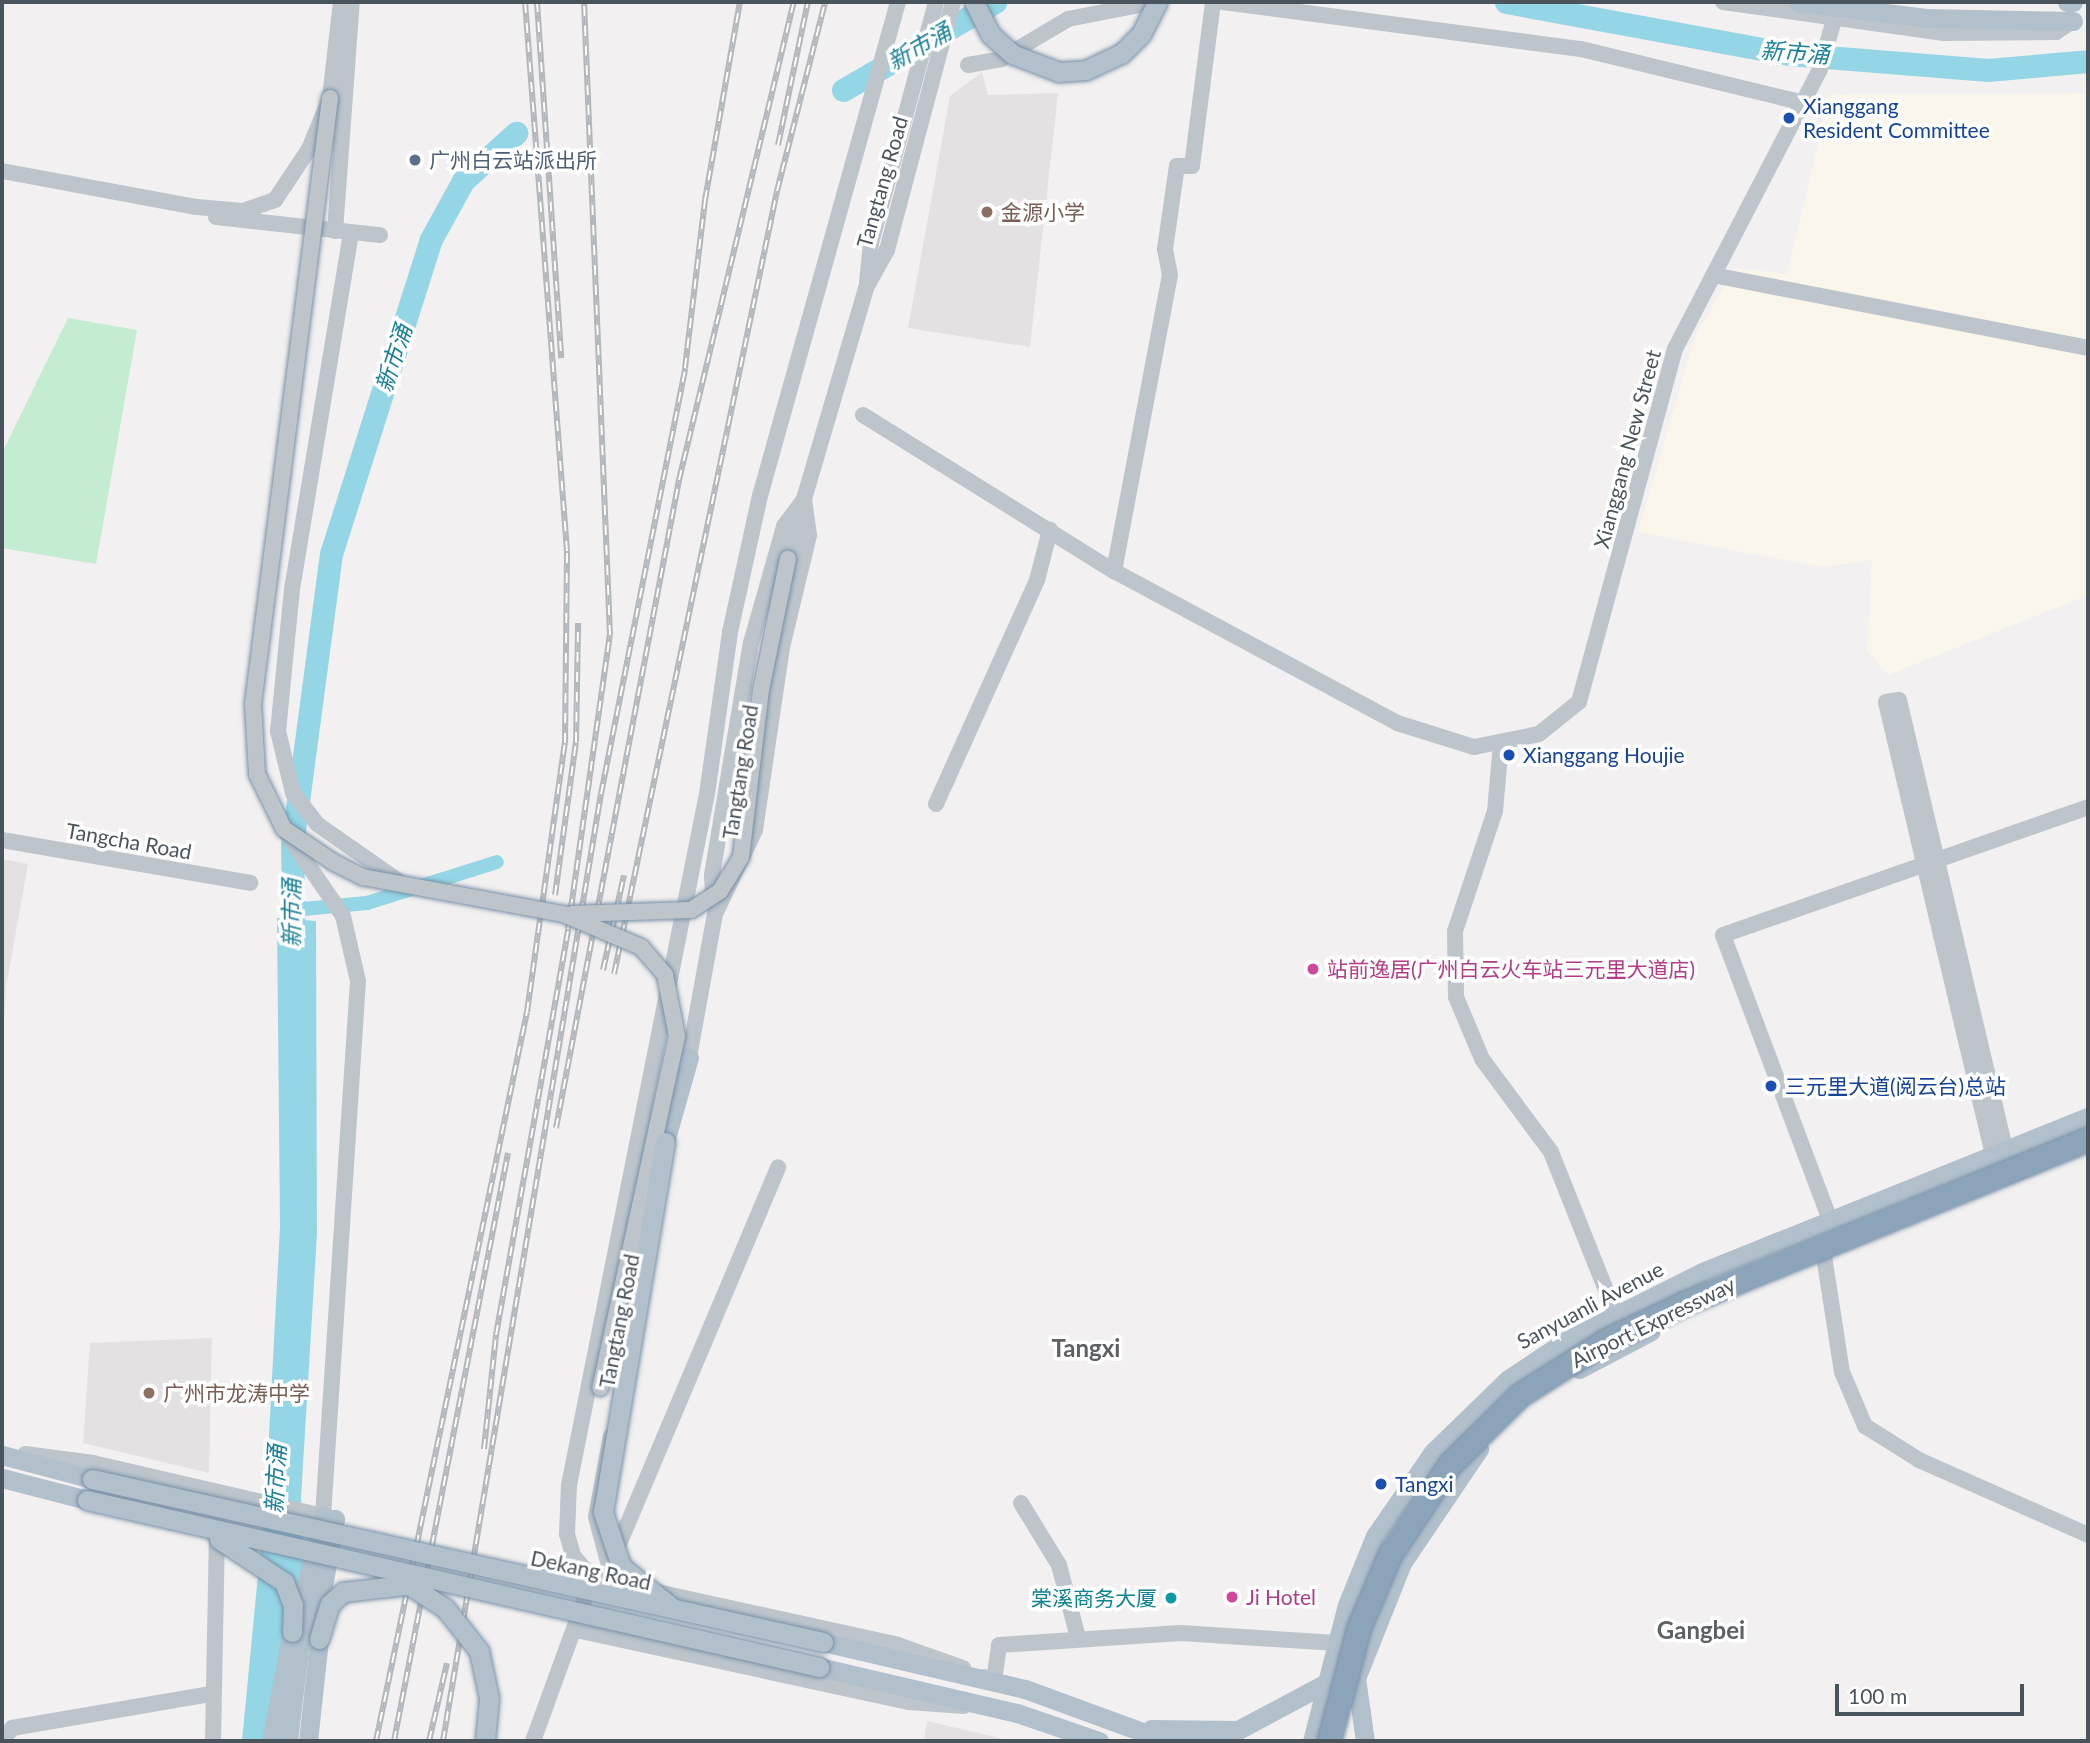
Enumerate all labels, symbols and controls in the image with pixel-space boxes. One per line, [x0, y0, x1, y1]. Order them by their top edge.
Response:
water label: 新市涌 [882, 17, 956, 75]
water label: 新市涌 [1760, 36, 1830, 68]
place label: Xianggang Resident Committee [1803, 93, 1990, 143]
marker: Xianggang Resident Committee [1781, 110, 1797, 126]
street label: Tangtang Road [851, 113, 913, 251]
place label: 广州白云站派出所 [429, 147, 597, 173]
marker: 广州白云站派出所 [407, 152, 423, 168]
place label: 金源小学 [1001, 199, 1085, 225]
marker: 金源小学 [979, 204, 995, 220]
water label: 新市涌 [369, 321, 417, 395]
street label: Xianggang New Street [1588, 347, 1666, 551]
street label: Tangtang Road [717, 703, 763, 841]
place label: Xianggang Houjie [1523, 742, 1685, 768]
marker: Xianggang Houjie [1501, 747, 1517, 763]
street label: Tangcha Road [64, 818, 194, 864]
water label: 新市涌 [277, 879, 305, 947]
place label: 站前逸居(广州白云火车站三元里大道店) [1327, 956, 1695, 982]
marker: 站前逸居(广州白云火车站三元里大道店) [1305, 961, 1321, 977]
place label: 三元里大道(阅云台)总站 [1785, 1073, 2006, 1099]
marker: 三元里大道(阅云台)总站 [1763, 1078, 1779, 1094]
street label: Tangtang Road [594, 1252, 644, 1390]
street label: Sanyuanli Avenue [1512, 1256, 1668, 1354]
street label: Airport Expressway [1567, 1271, 1739, 1373]
district label: Tangxi [1052, 1334, 1120, 1362]
place label: 广州市龙涛中学 [163, 1380, 310, 1406]
marker: 广州市龙涛中学 [141, 1385, 157, 1401]
water label: 新市涌 [259, 1444, 291, 1514]
place label: Tangxi [1395, 1471, 1454, 1497]
marker: Tangxi [1373, 1476, 1389, 1492]
street label: Dekang Road [528, 1545, 654, 1595]
place label: Ji Hotel [1246, 1584, 1316, 1610]
place label: 棠溪商务大厦 [1031, 1585, 1157, 1611]
marker: Ji Hotel [1224, 1589, 1240, 1605]
marker: 棠溪商务大厦 [1163, 1590, 1179, 1606]
district label: Gangbei [1657, 1616, 1745, 1644]
scale bar [1838, 1670, 2027, 1714]
text: 100 m [1848, 1683, 1907, 1708]

